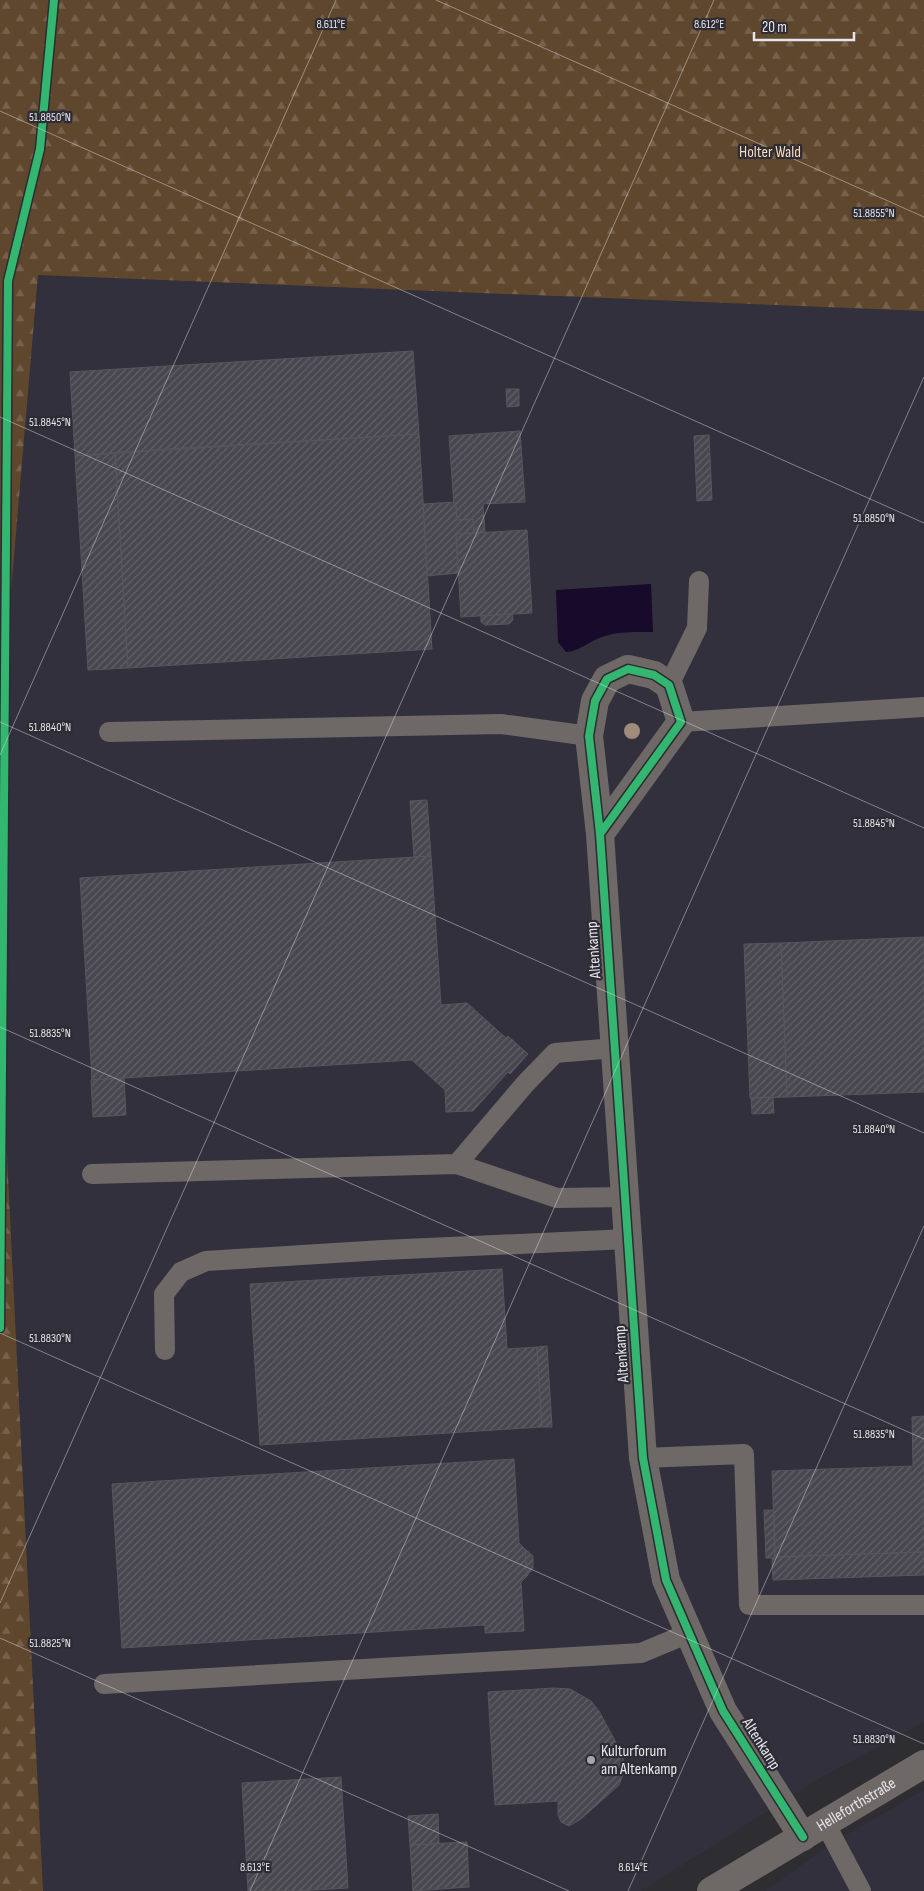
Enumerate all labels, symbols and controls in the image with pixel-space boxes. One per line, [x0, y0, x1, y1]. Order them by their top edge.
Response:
scale bar [754, 10, 854, 42]
text: 8.611°E [317, 17, 345, 32]
text: 8.612°E [694, 17, 724, 32]
text: 20 m [762, 18, 787, 37]
text: 51.8850°N [29, 110, 71, 125]
park label: Holter Wald [739, 143, 801, 162]
text: 51.8855°N [853, 206, 895, 221]
text: 51.8845°N [29, 415, 71, 430]
text: 51.8850°N [853, 511, 895, 526]
text: 51.8840°N [29, 720, 71, 735]
text: 51.8845°N [853, 816, 895, 831]
street label: Altenkamp [583, 921, 606, 980]
text: 51.8835°N [29, 1026, 71, 1041]
text: 51.8840°N [853, 1122, 895, 1137]
street label: Altenkamp [611, 1325, 634, 1384]
text: 51.8830°N [29, 1331, 71, 1346]
text: 51.8835°N [853, 1427, 895, 1442]
text: 51.8825°N [29, 1636, 71, 1651]
street label: Altenkamp [737, 1714, 784, 1773]
text: 51.8830°N [853, 1732, 895, 1747]
place label: Kulturforum am Altenkamp [601, 1742, 677, 1779]
marker: Kulturforum am Altenkamp [585, 1754, 597, 1766]
street label: Helleforthstraße [813, 1774, 899, 1835]
text: 8.613°E [240, 1860, 270, 1875]
text: 8.614°E [618, 1860, 648, 1875]

